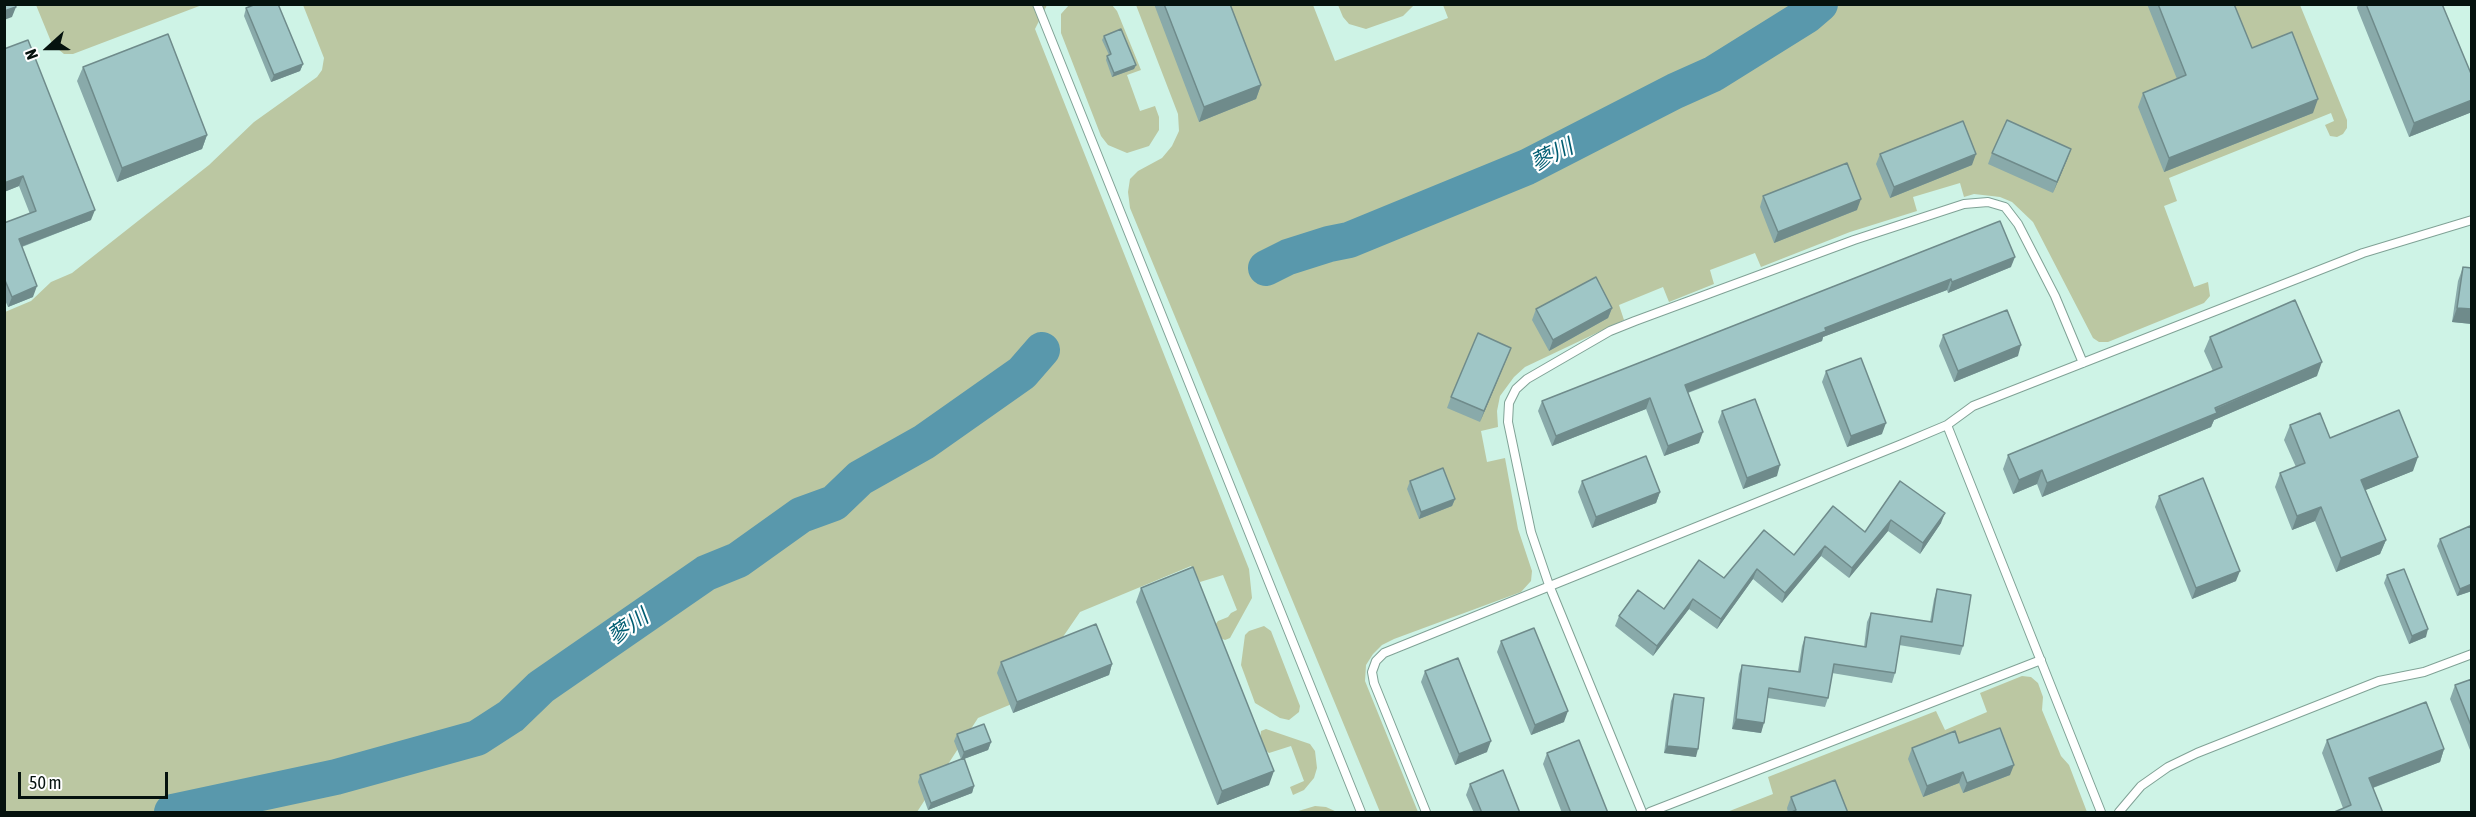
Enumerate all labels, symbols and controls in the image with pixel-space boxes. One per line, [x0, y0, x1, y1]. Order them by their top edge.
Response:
north arrow [18, 18, 78, 78]
text: N [21, 47, 41, 62]
water label: 蓼川 [1526, 133, 1578, 177]
water label: 蓼川 [602, 604, 654, 650]
scale bar [21, 760, 171, 798]
text: 50 m [29, 772, 61, 793]

